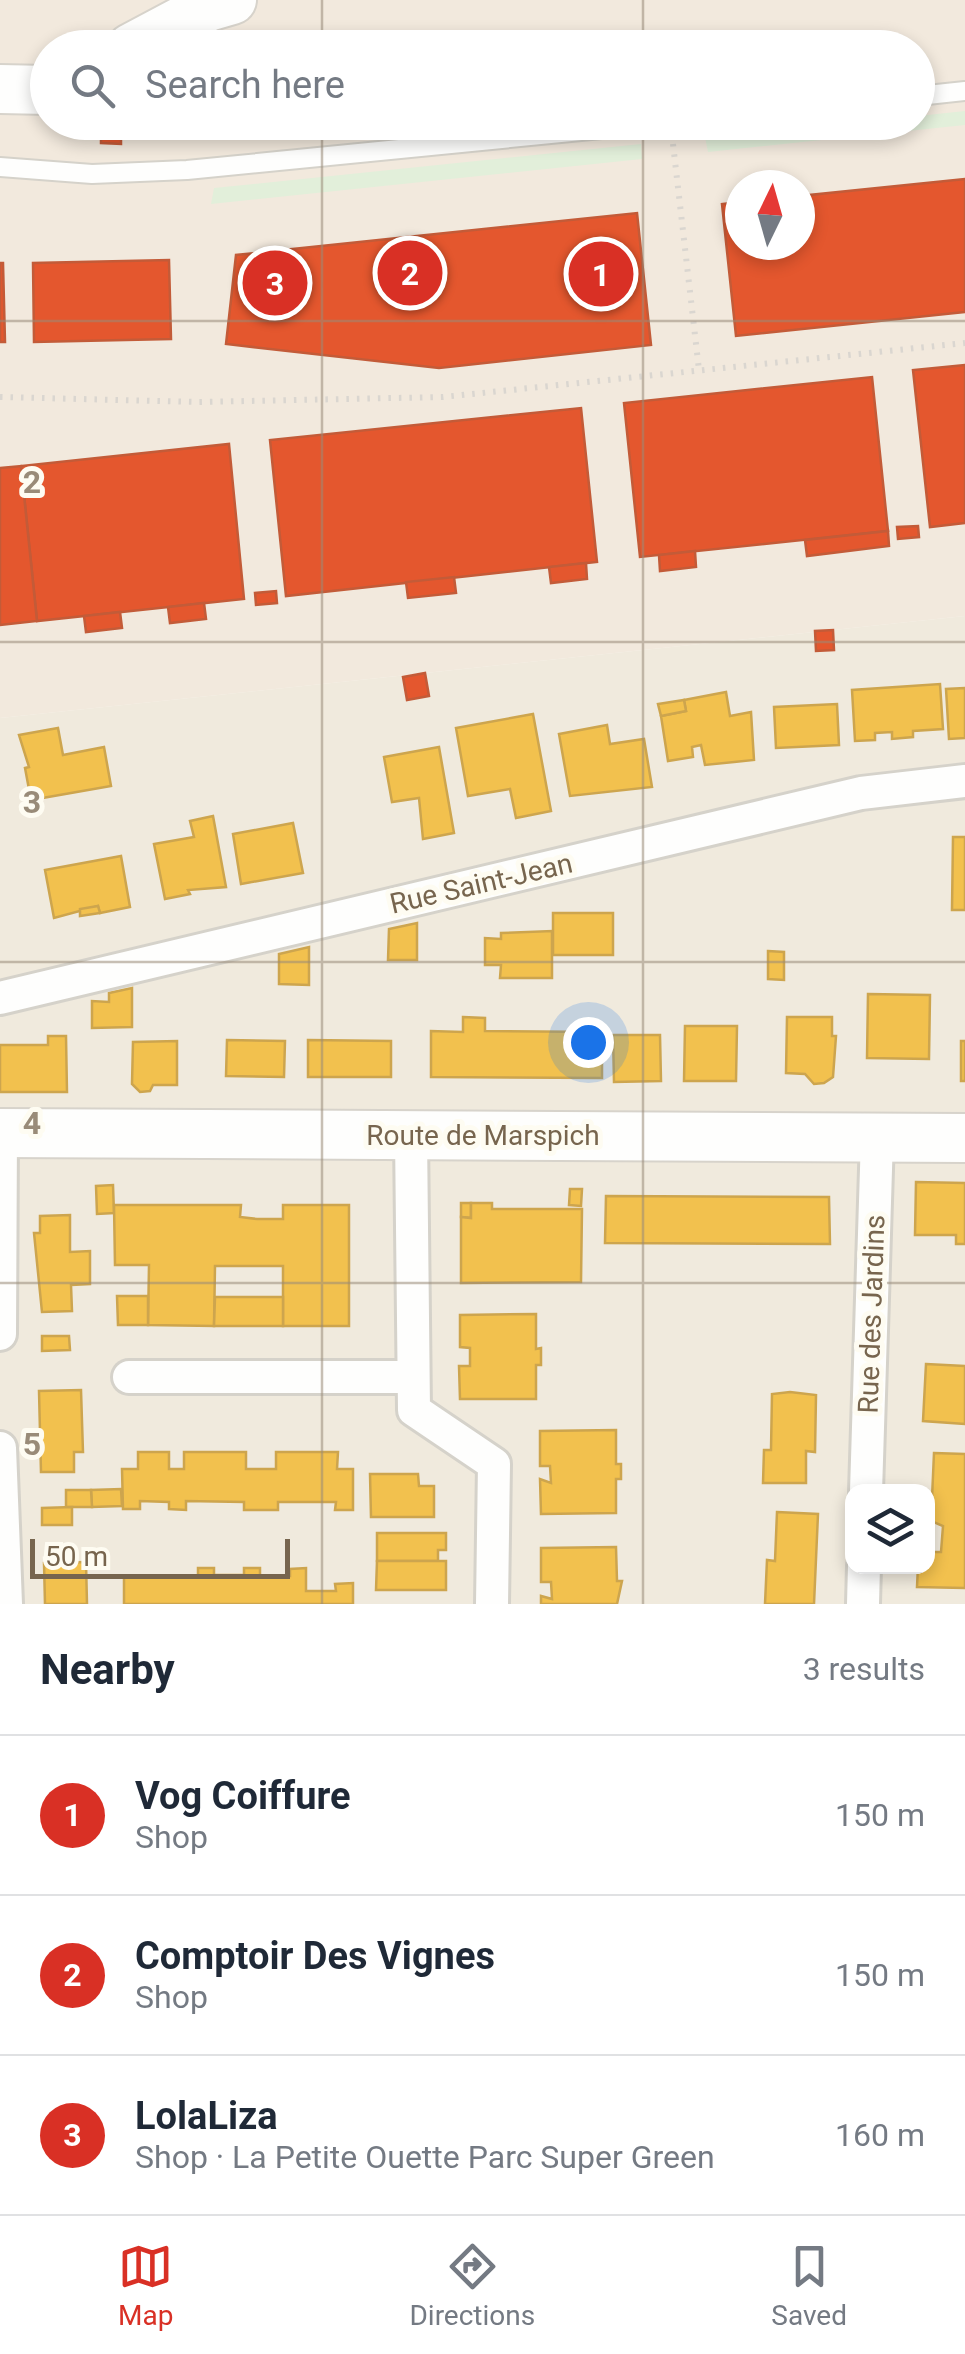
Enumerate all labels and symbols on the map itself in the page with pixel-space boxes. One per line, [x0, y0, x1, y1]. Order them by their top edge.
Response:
north arrow [725, 170, 815, 260]
pin: 2 [378, 236, 442, 310]
pin: 1 [568, 236, 634, 312]
pin: 3 [242, 246, 308, 320]
text: 2 [23, 463, 41, 501]
text: 3 [23, 783, 41, 821]
street label: Rue Saint-Jean [387, 846, 576, 921]
your location [563, 1017, 614, 1068]
text: 4 [23, 1104, 41, 1142]
street label: Route de Marspich [366, 1119, 600, 1152]
street label: Rue des Jardins [852, 1214, 891, 1414]
text: 5 [23, 1425, 41, 1463]
scale bar [30, 1534, 290, 1578]

